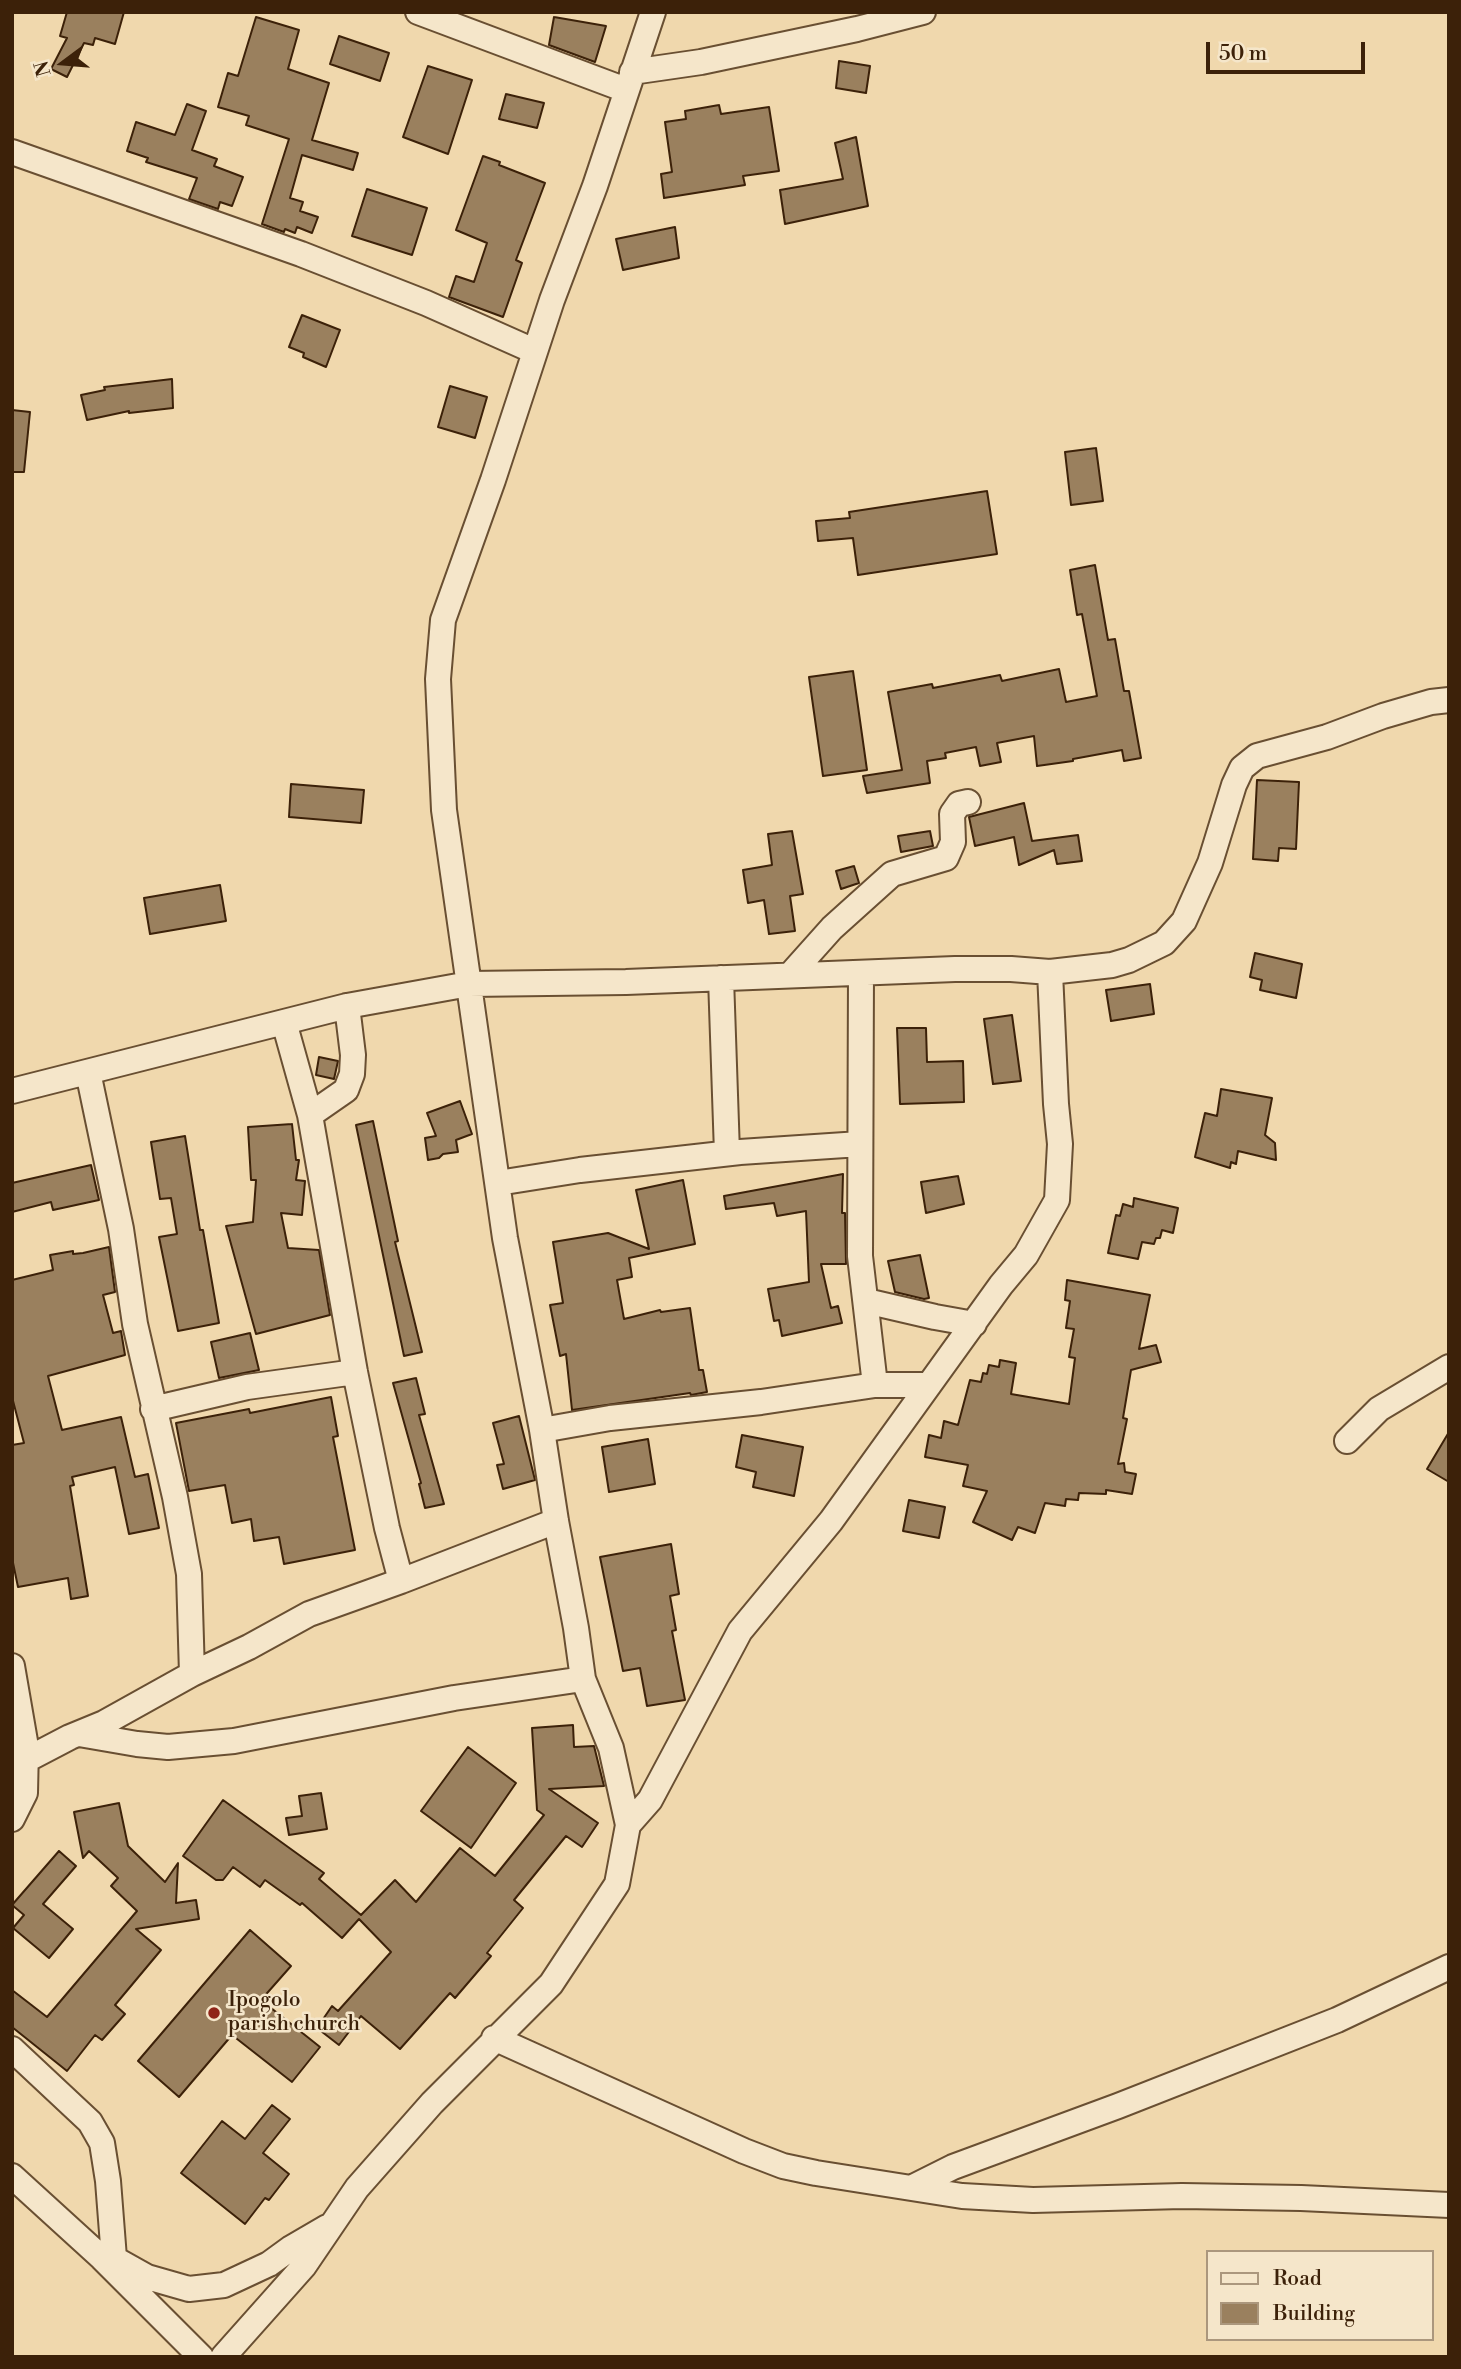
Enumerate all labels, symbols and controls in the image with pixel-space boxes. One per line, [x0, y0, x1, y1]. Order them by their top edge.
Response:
north arrow [28, 28, 98, 98]
scale bar [1209, 28, 1368, 72]
text: 50 m [1219, 41, 1267, 67]
text: N [29, 58, 56, 79]
place label: Ipogolo parish church [228, 1988, 360, 2038]
marker: Ipogolo parish church [206, 2005, 222, 2021]
legend [1206, 2250, 1433, 2341]
text: Road [1273, 2266, 1322, 2292]
text: Building [1273, 2301, 1355, 2327]

